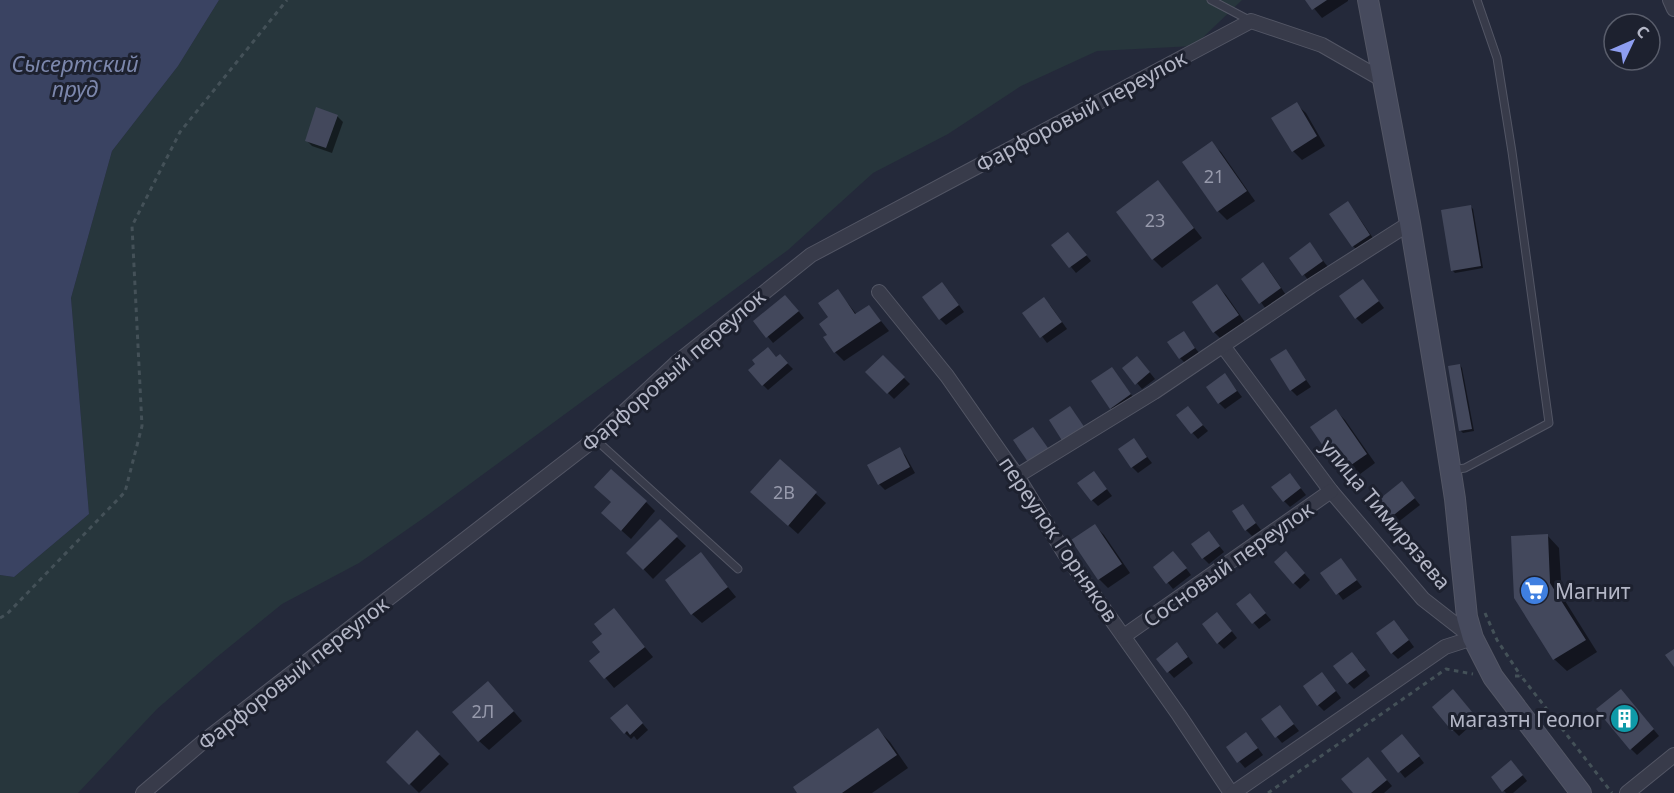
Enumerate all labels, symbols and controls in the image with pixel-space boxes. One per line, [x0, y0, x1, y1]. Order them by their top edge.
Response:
north arrow [1602, 12, 1662, 72]
text: С [1631, 20, 1654, 43]
street label: Фарфоровый переулок [971, 44, 1191, 178]
water label: Сысертский пруд [12, 48, 139, 103]
house number: 21 [1204, 164, 1224, 188]
house number: 23 [1145, 208, 1165, 232]
street label: Фарфоровый переулок [575, 282, 771, 458]
street label: улица Тимирязева [1315, 433, 1457, 595]
street label: переулок Горняков [993, 451, 1125, 627]
house number: 2В [773, 480, 795, 504]
street label: Сосновый переулок [1137, 495, 1319, 633]
supermarket icon: Магнит [1518, 575, 1550, 607]
place label: Магнит [1555, 577, 1631, 605]
street label: Фарфоровый переулок [192, 590, 394, 756]
house number: 2Л [472, 699, 494, 723]
building icon: магазтн Геолог [1609, 703, 1641, 735]
place label: магазтн Геолог [1449, 705, 1604, 733]

